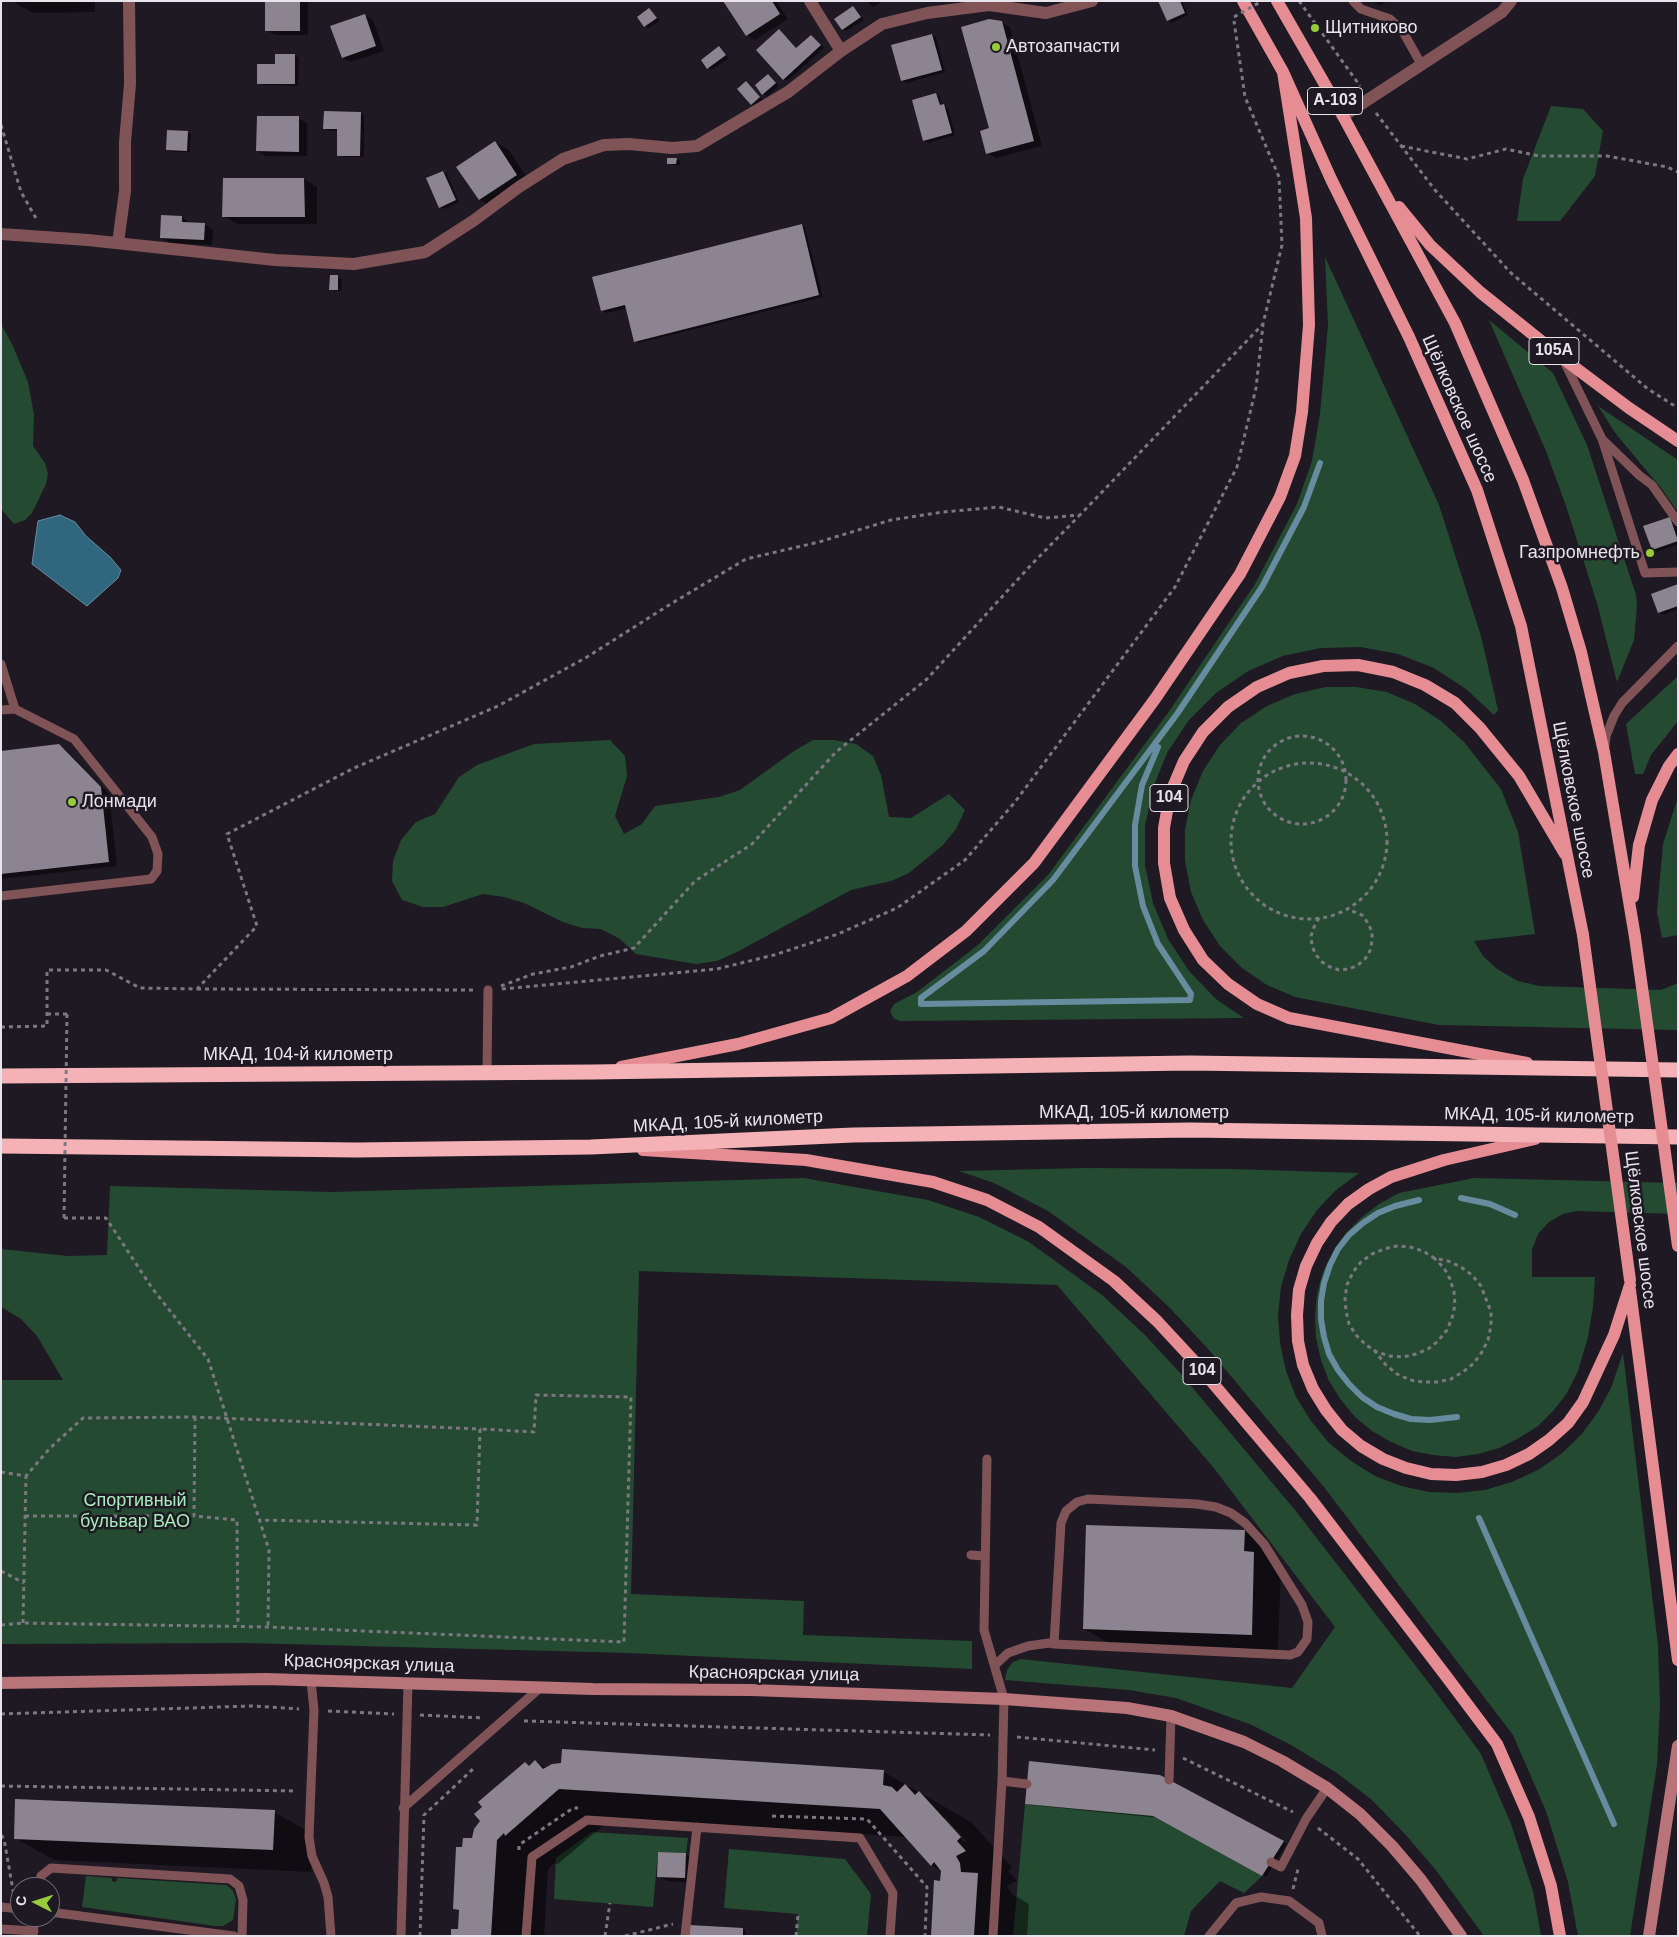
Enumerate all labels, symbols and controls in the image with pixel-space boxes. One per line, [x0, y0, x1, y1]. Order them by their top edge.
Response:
place label: Щитниково [1325, 17, 1418, 39]
marker: Щитниково [1309, 22, 1321, 34]
place label: Автозапчасти [1006, 36, 1120, 58]
marker: Автозапчасти [990, 41, 1002, 53]
road number: А-103 [1308, 88, 1362, 114]
street label: Щёлковское шоссе [1417, 332, 1501, 486]
road number: 105A [1529, 338, 1579, 364]
place label: Газпромнефть [1519, 542, 1640, 564]
marker: Газпромнефть [1644, 547, 1656, 559]
street label: Щёлковское шоссе [1547, 720, 1599, 880]
road number: 104 [1150, 784, 1188, 811]
place label: Лонмади [82, 791, 157, 813]
marker: Лонмади [66, 796, 78, 808]
street label: МКАД, 104-й километр [203, 1044, 393, 1066]
street label: МКАД, 105-й километр [1039, 1102, 1229, 1124]
street label: МКАД, 105-й километр [1444, 1104, 1634, 1128]
street label: МКАД, 105-й километр [633, 1106, 823, 1138]
street label: Щёлковское шоссе [1620, 1150, 1660, 1310]
road number: 104 [1183, 1358, 1221, 1384]
park label: Спортивный бульвар ВАО [80, 1490, 190, 1532]
street label: Красноярская улица [283, 1650, 455, 1678]
street label: Красноярская улица [688, 1662, 860, 1686]
north arrow [10, 1877, 60, 1927]
text: С [13, 1895, 29, 1907]

